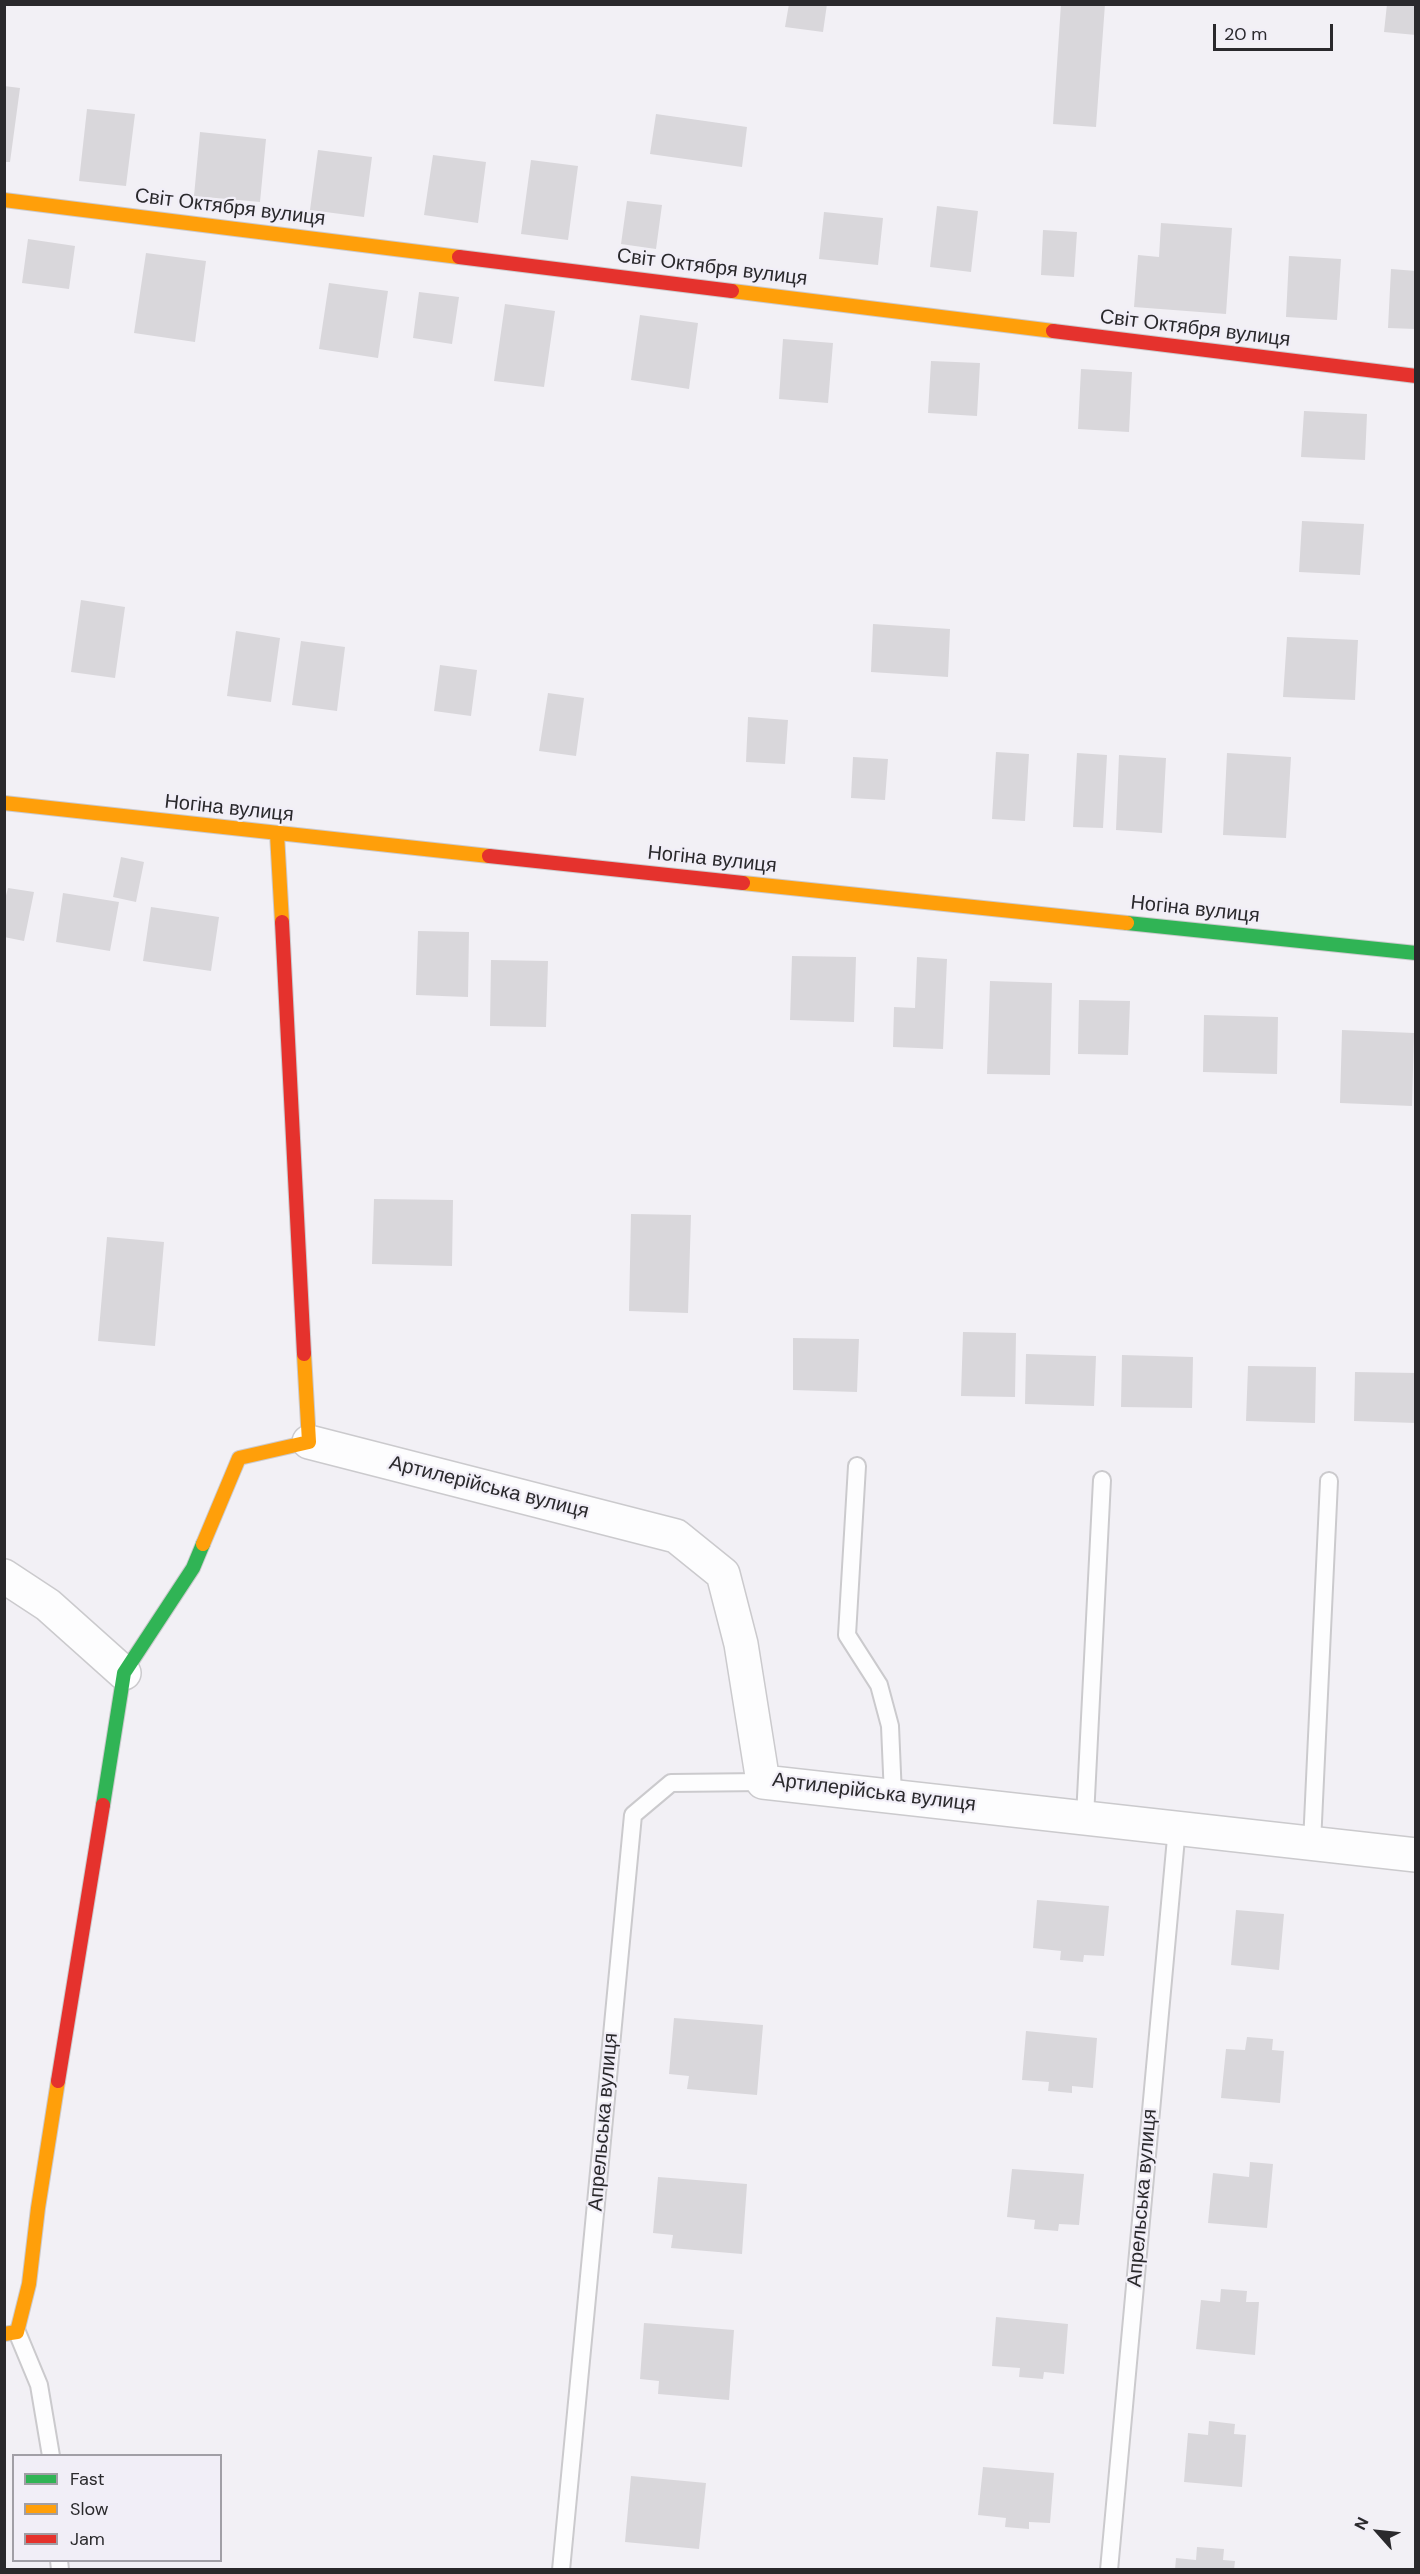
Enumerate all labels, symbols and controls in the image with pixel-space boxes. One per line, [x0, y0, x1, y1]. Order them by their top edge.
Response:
scale bar [1216, 12, 1336, 50]
text: 20 m [1224, 22, 1267, 46]
street label: Світ Октября вулиця [133, 184, 327, 232]
street label: Світ Октября вулиця [615, 244, 809, 292]
street label: Світ Октября вулиця [1098, 305, 1292, 353]
street label: Ногіна вулиця [163, 790, 295, 828]
street label: Ногіна вулиця [646, 841, 778, 879]
street label: Ногіна вулиця [1129, 891, 1261, 929]
street label: Артилерійська вулиця [387, 1452, 591, 1524]
street label: Артилерійська вулиця [771, 1769, 977, 1817]
street label: Апрельська вулиця [584, 2032, 624, 2212]
street label: Апрельська вулиця [1123, 2108, 1163, 2288]
legend [12, 2454, 222, 2562]
text: Fast [70, 2467, 105, 2491]
text: Slow [70, 2497, 109, 2521]
north arrow [1348, 2502, 1408, 2562]
text: N [1350, 2514, 1374, 2534]
text: Jam [70, 2527, 105, 2551]

